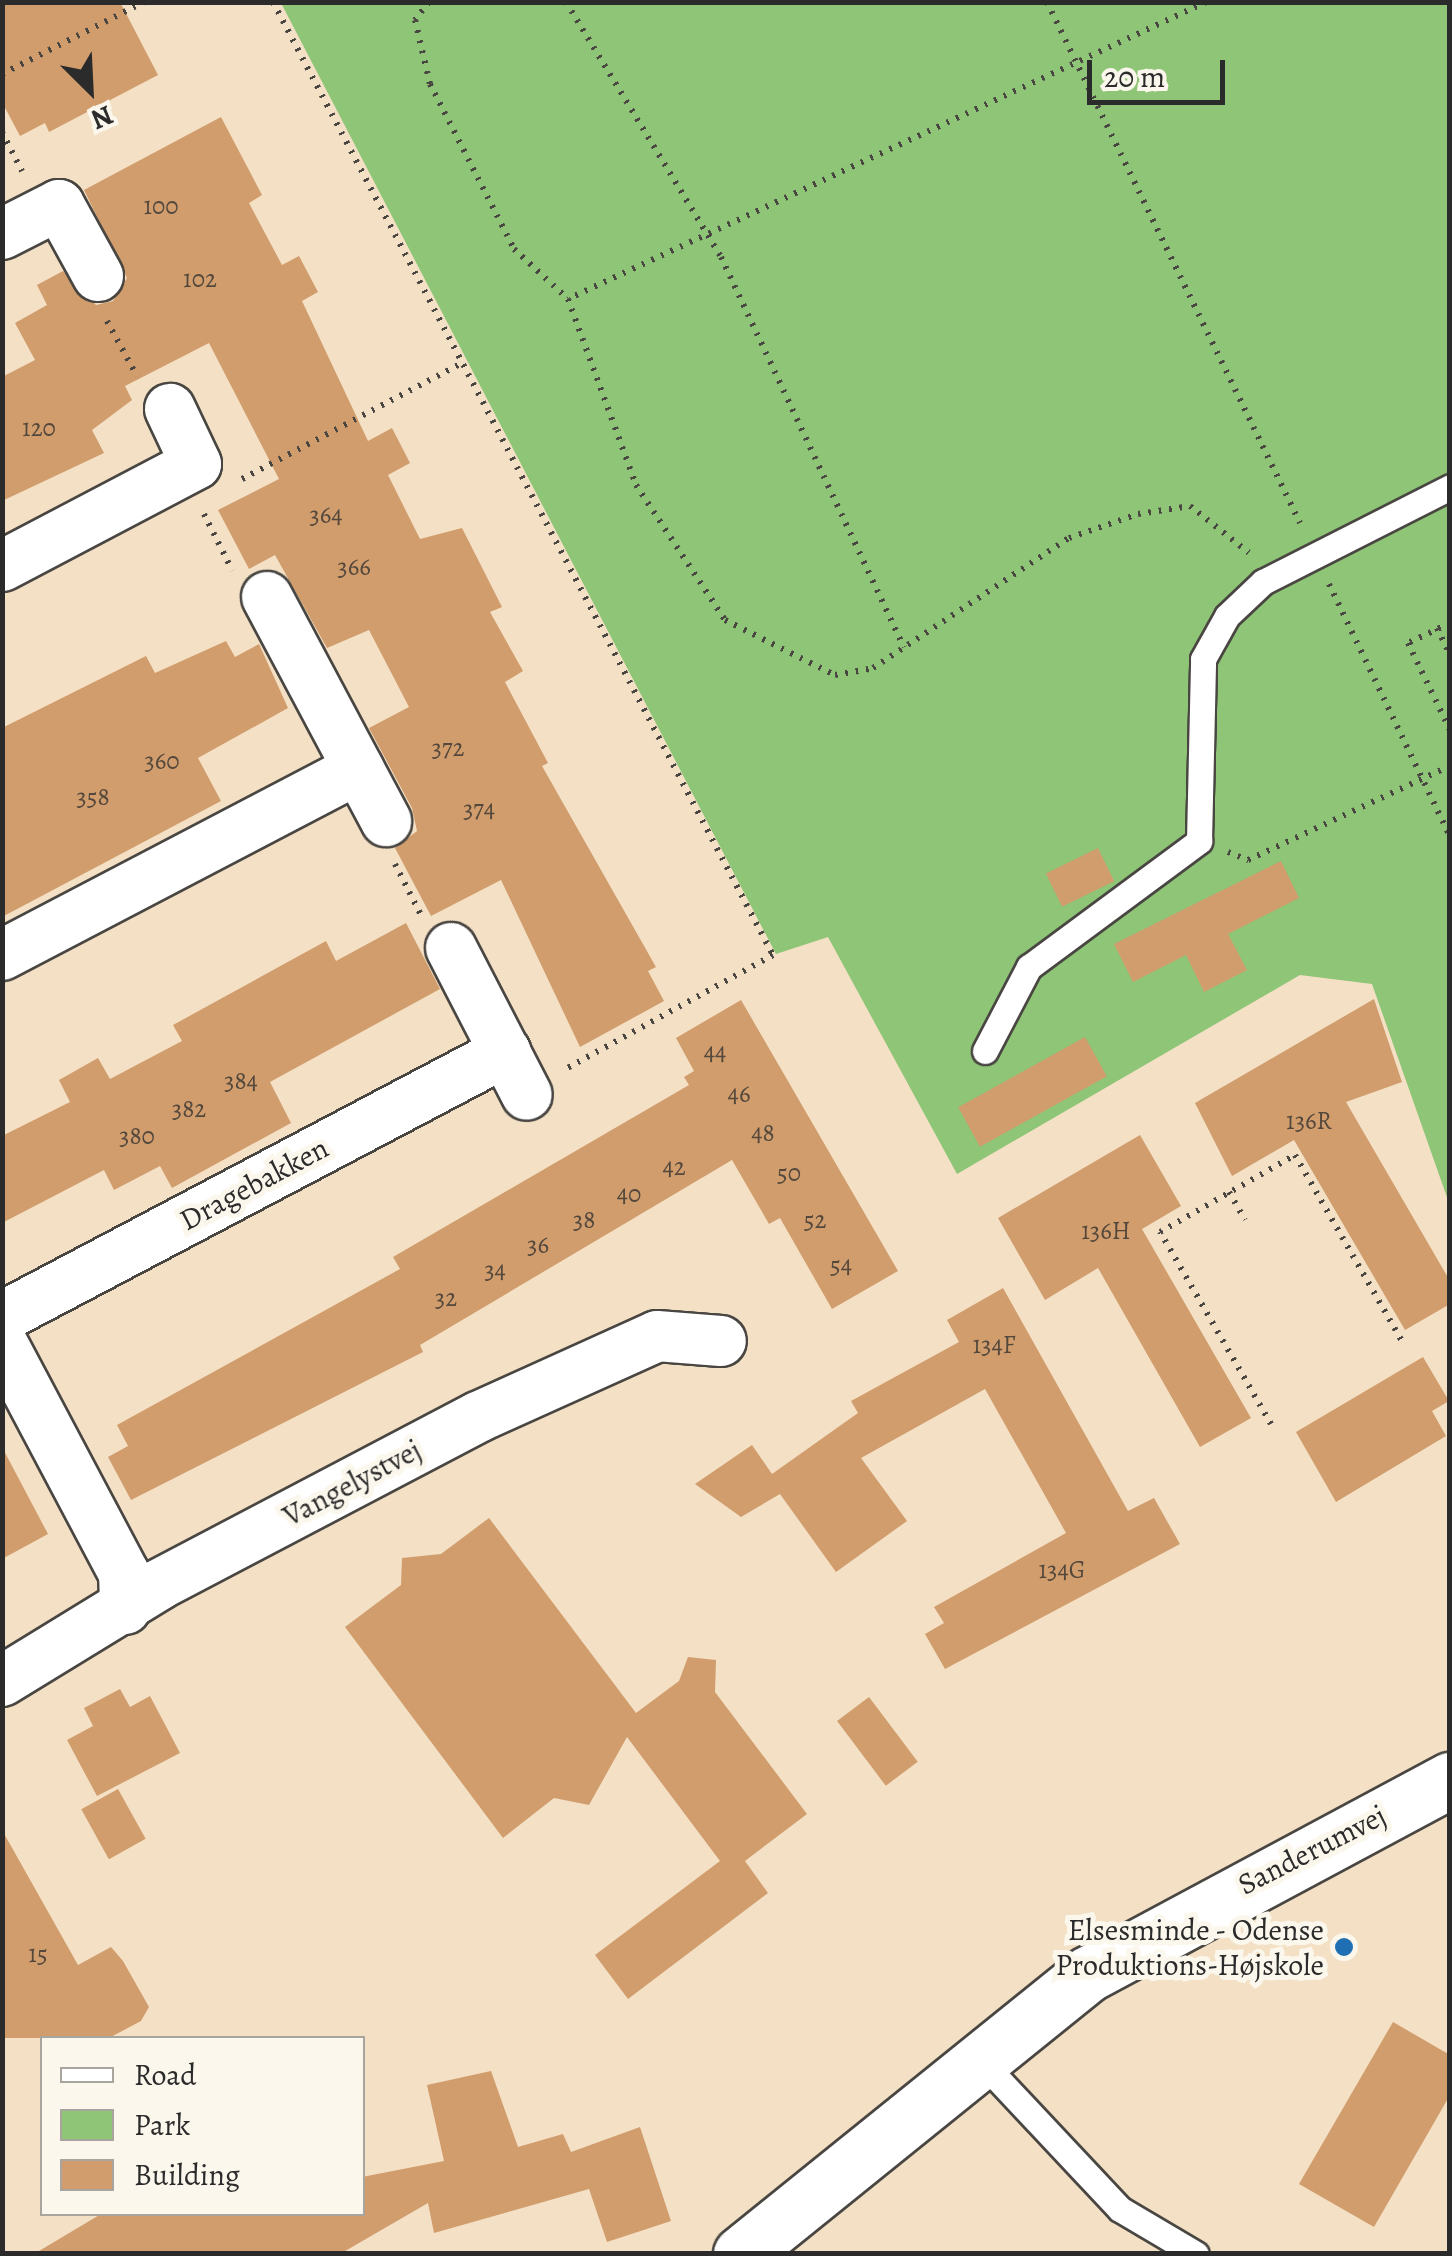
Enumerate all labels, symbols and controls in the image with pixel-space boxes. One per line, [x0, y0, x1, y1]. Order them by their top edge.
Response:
north arrow [40, 40, 140, 140]
scale bar [1092, 40, 1230, 102]
text: 20 m [1104, 57, 1165, 97]
text: N [85, 96, 119, 139]
house number: 100 [143, 191, 179, 221]
house number: 102 [183, 264, 217, 294]
house number: 120 [22, 413, 56, 443]
house number: 364 [309, 500, 343, 530]
house number: 366 [337, 552, 371, 582]
house number: 372 [432, 733, 464, 763]
house number: 360 [144, 746, 180, 776]
house number: 358 [76, 782, 110, 812]
house number: 374 [463, 794, 495, 824]
house number: 44 [704, 1037, 726, 1067]
house number: 384 [224, 1066, 258, 1096]
house number: 46 [728, 1079, 750, 1109]
house number: 382 [172, 1094, 206, 1124]
house number: 136R [1286, 1106, 1332, 1136]
house number: 48 [751, 1118, 775, 1148]
house number: 380 [119, 1121, 155, 1151]
street label: Dragebakken [174, 1130, 334, 1238]
house number: 42 [662, 1152, 686, 1182]
house number: 50 [777, 1158, 801, 1188]
house number: 40 [617, 1179, 641, 1209]
house number: 38 [573, 1205, 595, 1235]
house number: 52 [804, 1205, 826, 1235]
house number: 136H [1081, 1216, 1131, 1246]
house number: 36 [527, 1230, 549, 1260]
house number: 54 [830, 1250, 852, 1280]
house number: 34 [484, 1255, 506, 1285]
house number: 32 [435, 1283, 457, 1313]
house number: 134F [972, 1330, 1016, 1360]
street label: Vangelystvej [277, 1432, 427, 1534]
house number: 134G [1039, 1555, 1085, 1585]
street label: Sanderumvej [1232, 1797, 1392, 1903]
place label: Elsesminde - Odense Produktions-Højskole [1056, 1912, 1324, 1982]
marker: Elsesminde - Odense Produktions-Højskole [1333, 1936, 1355, 1958]
house number: 15 [28, 1939, 48, 1969]
legend [40, 2036, 365, 2216]
text: Road [134, 2055, 196, 2095]
text: Park [134, 2105, 190, 2145]
text: Building [134, 2155, 240, 2195]

